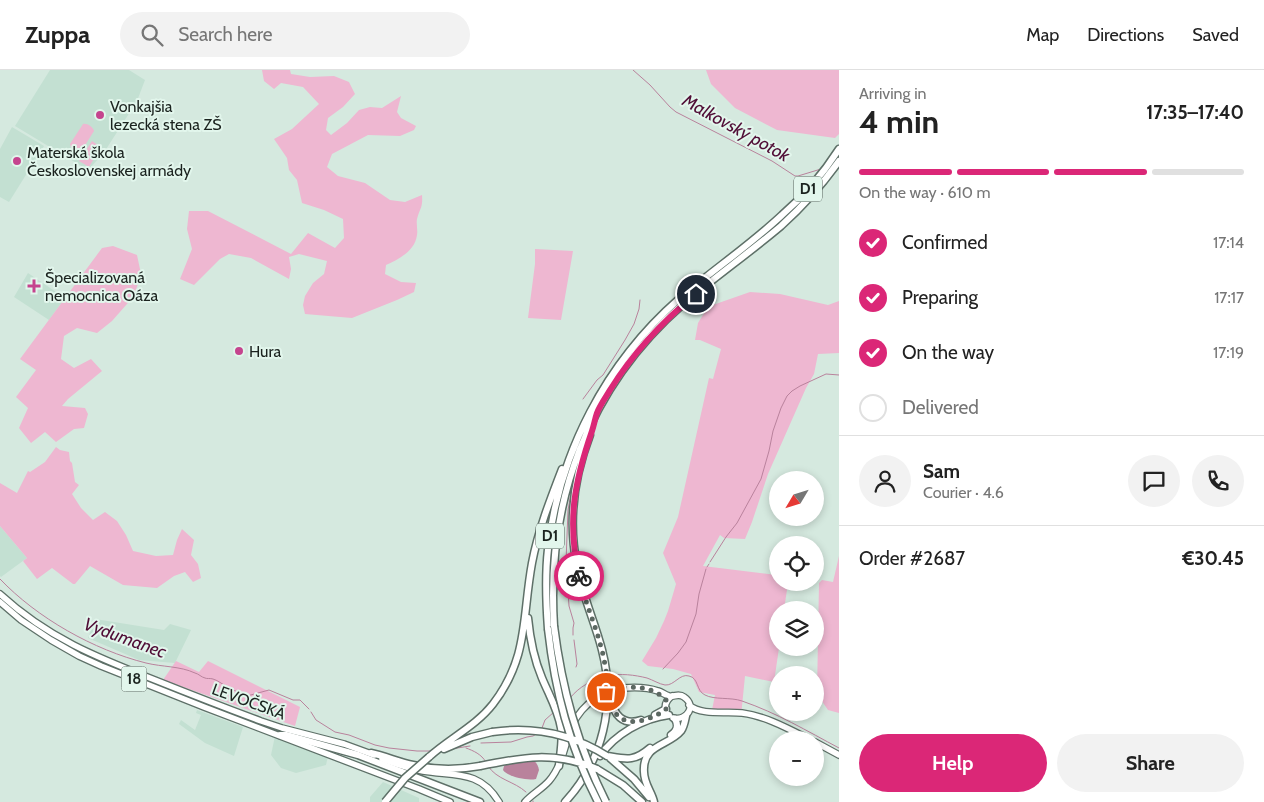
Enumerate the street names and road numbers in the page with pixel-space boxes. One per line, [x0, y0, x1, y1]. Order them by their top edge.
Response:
road number: D1 [794, 176, 822, 202]
road number: D1 [536, 524, 564, 548]
road number: 18 [122, 666, 146, 692]
street label: LEVOČSKÁ [209, 679, 288, 724]

